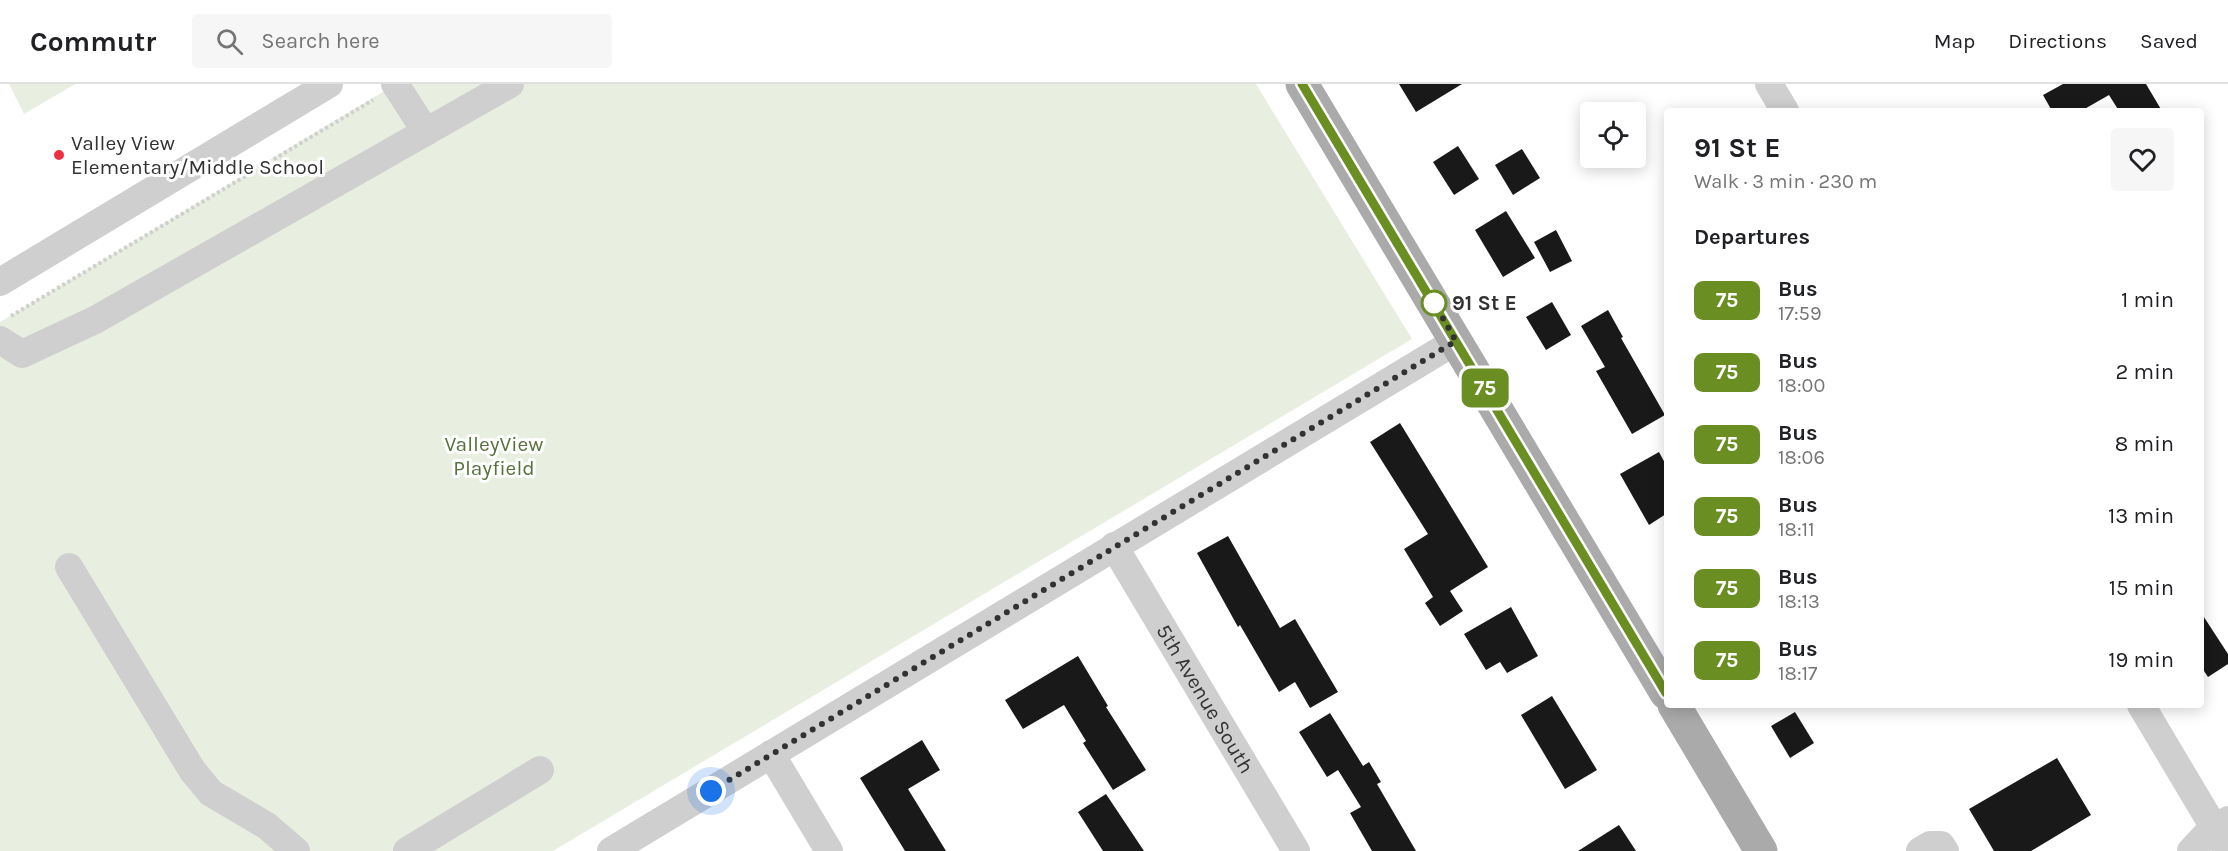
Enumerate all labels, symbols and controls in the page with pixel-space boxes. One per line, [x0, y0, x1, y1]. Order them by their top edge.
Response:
search box [192, 14, 612, 68]
text: Commutr [30, 25, 156, 58]
icon: search [213, 25, 246, 58]
text: Search here [261, 28, 380, 54]
text: Map [1934, 29, 1975, 53]
text: Directions [2008, 29, 2107, 53]
text: Saved [2140, 29, 2198, 53]
map controls [1580, 102, 1646, 168]
button: locate [1580, 102, 1646, 168]
button: heart [2111, 128, 2174, 191]
place label: Valley View Elementary/Middle School [71, 131, 324, 179]
text: 91 St E [1694, 131, 1781, 164]
marker: Valley View Elementary/Middle School [52, 148, 66, 162]
text: Walk · 3 min · 230 m [1694, 170, 1877, 193]
text: Departures [1694, 224, 1810, 250]
text: Bus [1778, 276, 1818, 302]
text: 1 min [2121, 287, 2174, 313]
text: 75 [1716, 288, 1738, 312]
marker: 91 St E [1421, 290, 1447, 316]
place label: 91 St E [1452, 291, 1517, 315]
text: 17:59 [1778, 302, 1822, 325]
text: Bus [1778, 348, 1818, 374]
text: 2 min [2116, 359, 2174, 385]
text: 75 [1716, 360, 1738, 384]
line badge: 75 [1458, 368, 1512, 408]
text: 18:00 [1778, 374, 1825, 397]
text: 75 [1474, 376, 1496, 400]
text: Bus [1778, 420, 1818, 446]
text: 8 min [2115, 431, 2174, 457]
park label: ValleyView Playfield [444, 432, 544, 480]
text: 75 [1716, 432, 1738, 456]
text: 18:06 [1778, 446, 1825, 469]
text: Bus [1778, 492, 1818, 518]
text: 13 min [2108, 503, 2174, 529]
text: 75 [1716, 504, 1738, 528]
text: 18:11 [1778, 518, 1815, 541]
text: Bus [1778, 564, 1818, 590]
text: 15 min [2109, 575, 2174, 601]
text: 75 [1716, 576, 1738, 600]
text: 18:13 [1778, 590, 1820, 613]
street label: 5th Avenue South [1152, 620, 1259, 778]
text: Bus [1778, 636, 1818, 662]
text: 19 min [2108, 647, 2174, 673]
text: 75 [1716, 648, 1738, 672]
text: 18:17 [1778, 662, 1818, 685]
your location [696, 776, 726, 806]

